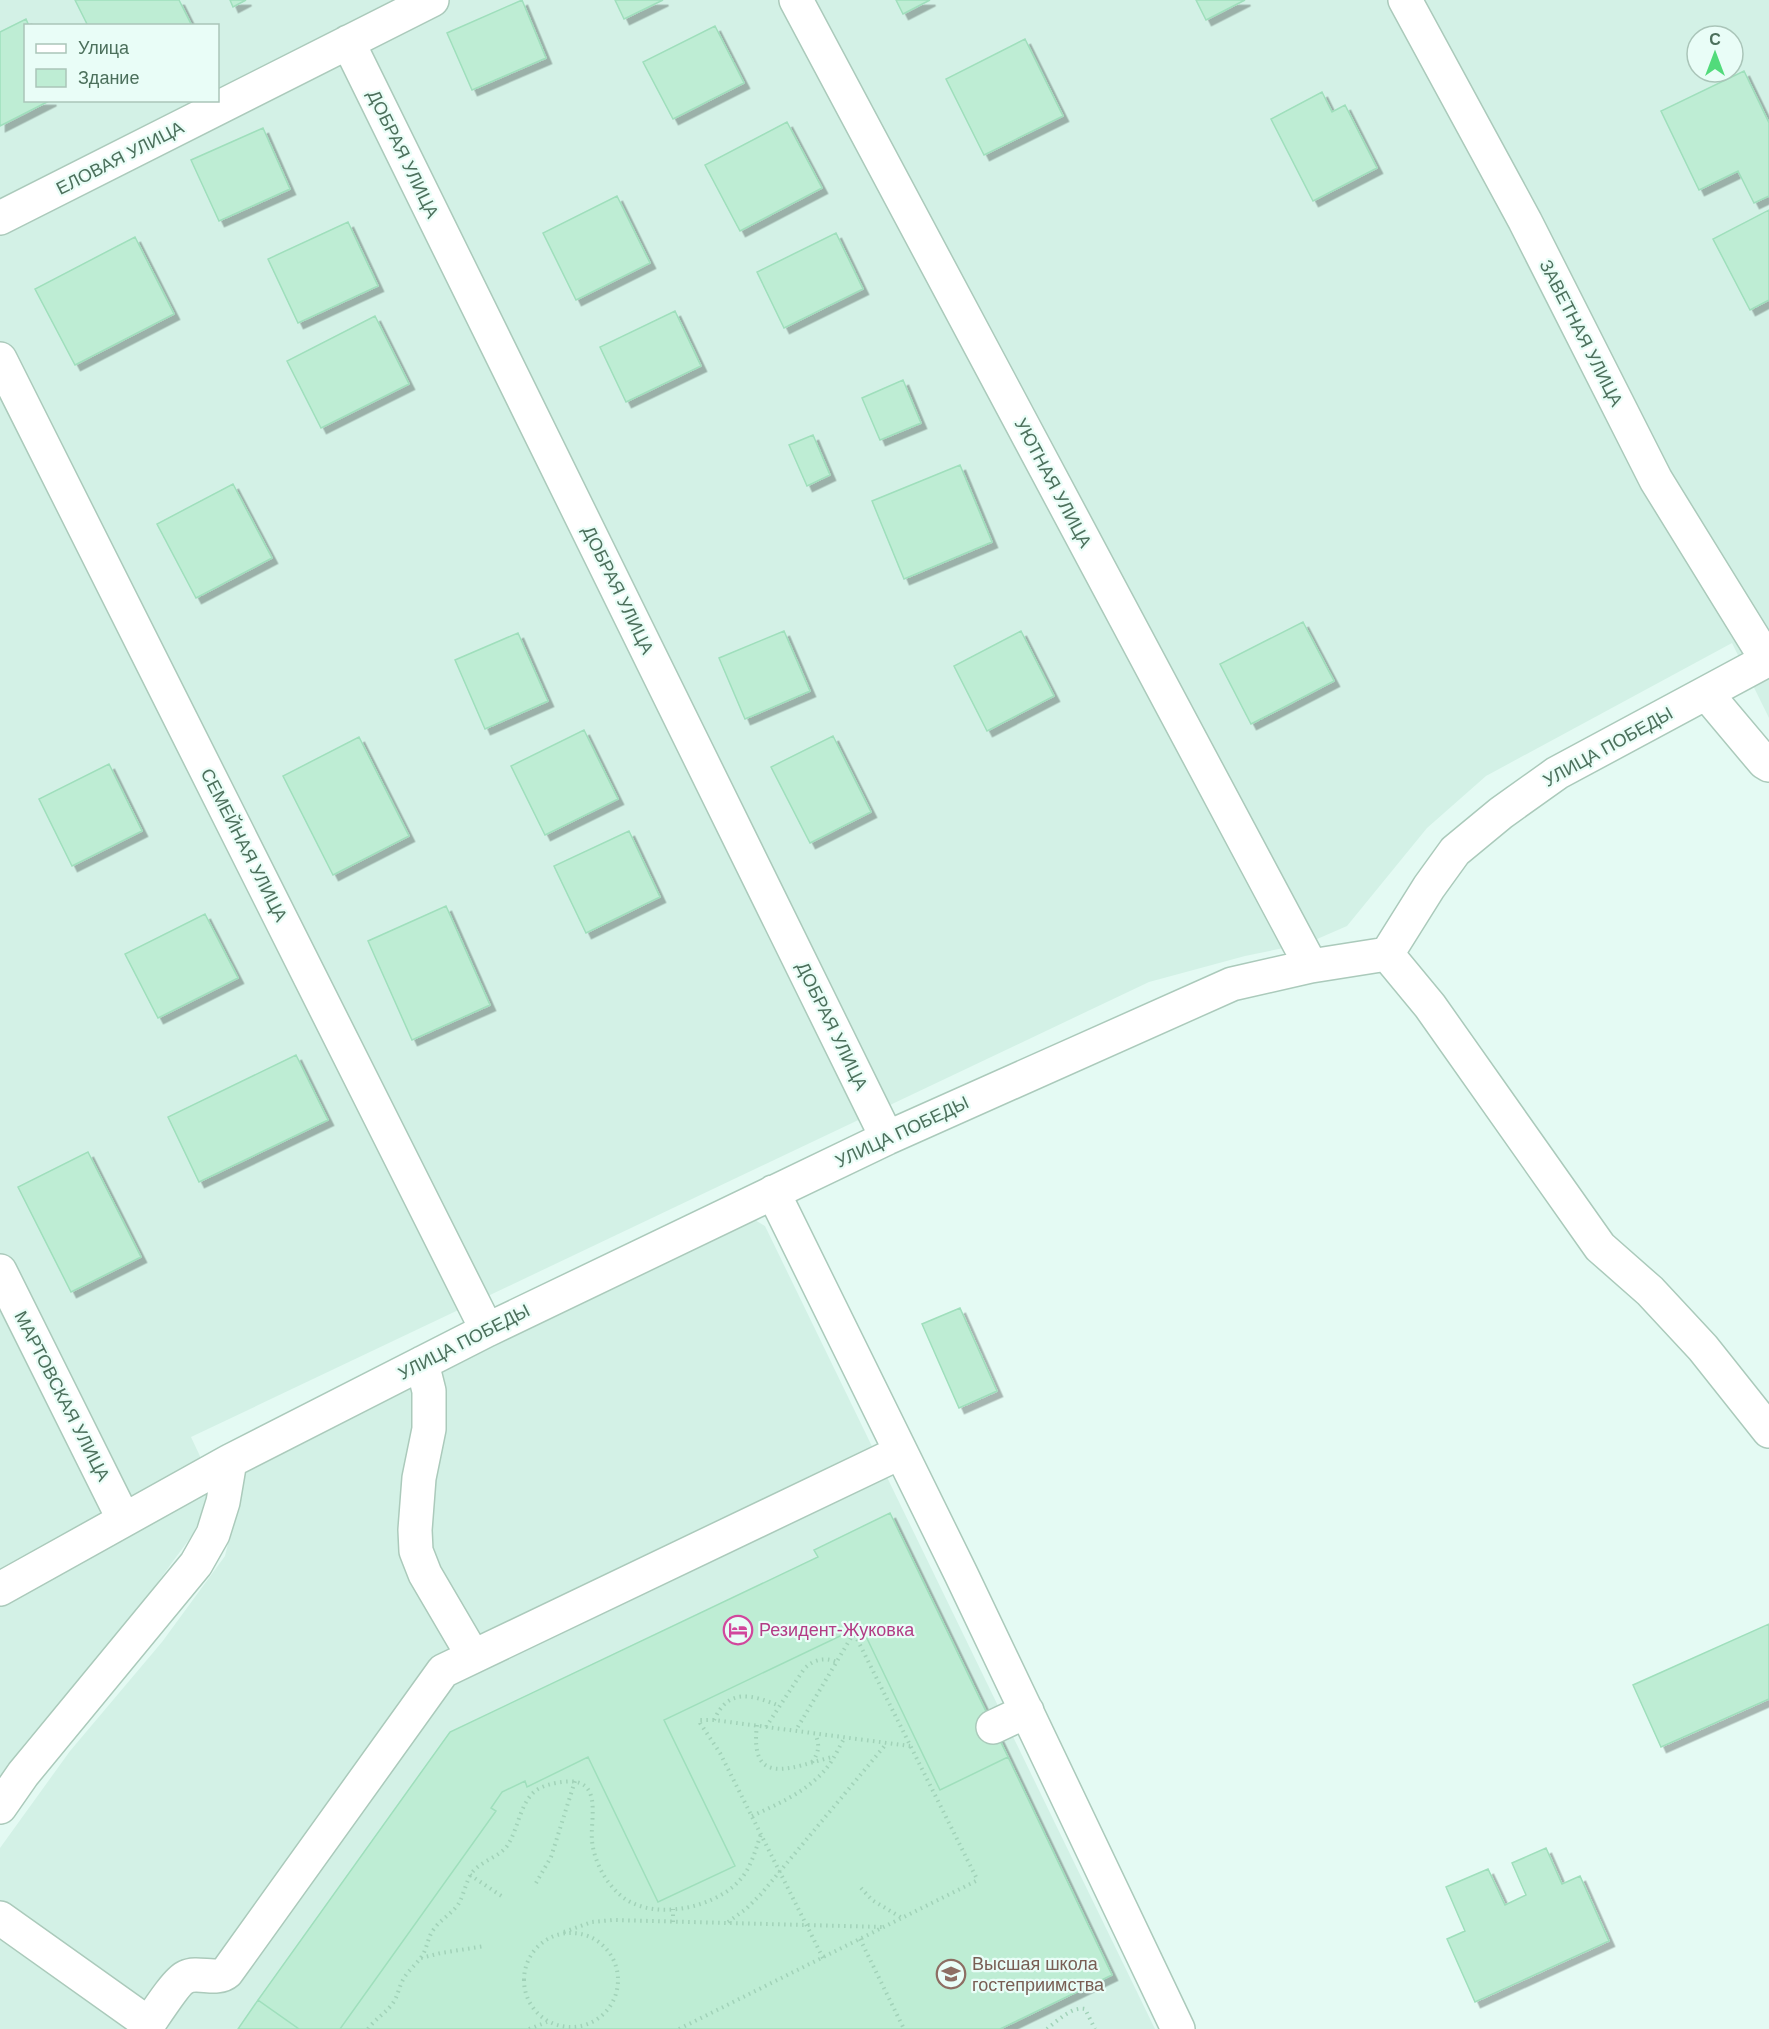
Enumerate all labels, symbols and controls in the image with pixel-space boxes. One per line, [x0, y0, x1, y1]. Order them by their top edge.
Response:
legend [24, 24, 219, 102]
north arrow [1685, 24, 1745, 84]
text: С [1709, 31, 1721, 48]
text: Улица [78, 38, 130, 58]
text: Здание [78, 68, 139, 88]
street label: ДОБРАЯ УЛИЦА [363, 87, 443, 221]
street label: ЕЛОВАЯ УЛИЦА [53, 117, 187, 199]
street label: ЗАВЕТНАЯ УЛИЦА [1535, 256, 1627, 410]
street label: УЮТНАЯ УЛИЦА [1010, 415, 1096, 551]
street label: ДОБРАЯ УЛИЦА [578, 523, 658, 657]
street label: УЛИЦА ПОБЕДЫ [1540, 703, 1676, 791]
street label: СЕМЕЙНАЯ УЛИЦА [197, 765, 292, 925]
street label: ДОБРАЯ УЛИЦА [792, 959, 872, 1093]
street label: УЛИЦА ПОБЕДЫ [832, 1092, 972, 1172]
street label: УЛИЦА ПОБЕДЫ [395, 1300, 533, 1384]
street label: МАРТОВСКАЯ УЛИЦА [10, 1308, 114, 1484]
hotel icon: Резидент-Жуковка [722, 1614, 754, 1646]
place label: Резидент-Жуковка [759, 1620, 915, 1640]
place label: Высшая школа гостеприимства [972, 1954, 1105, 1995]
school or university icon: Высшая школа гостеприимства [935, 1958, 967, 1990]

